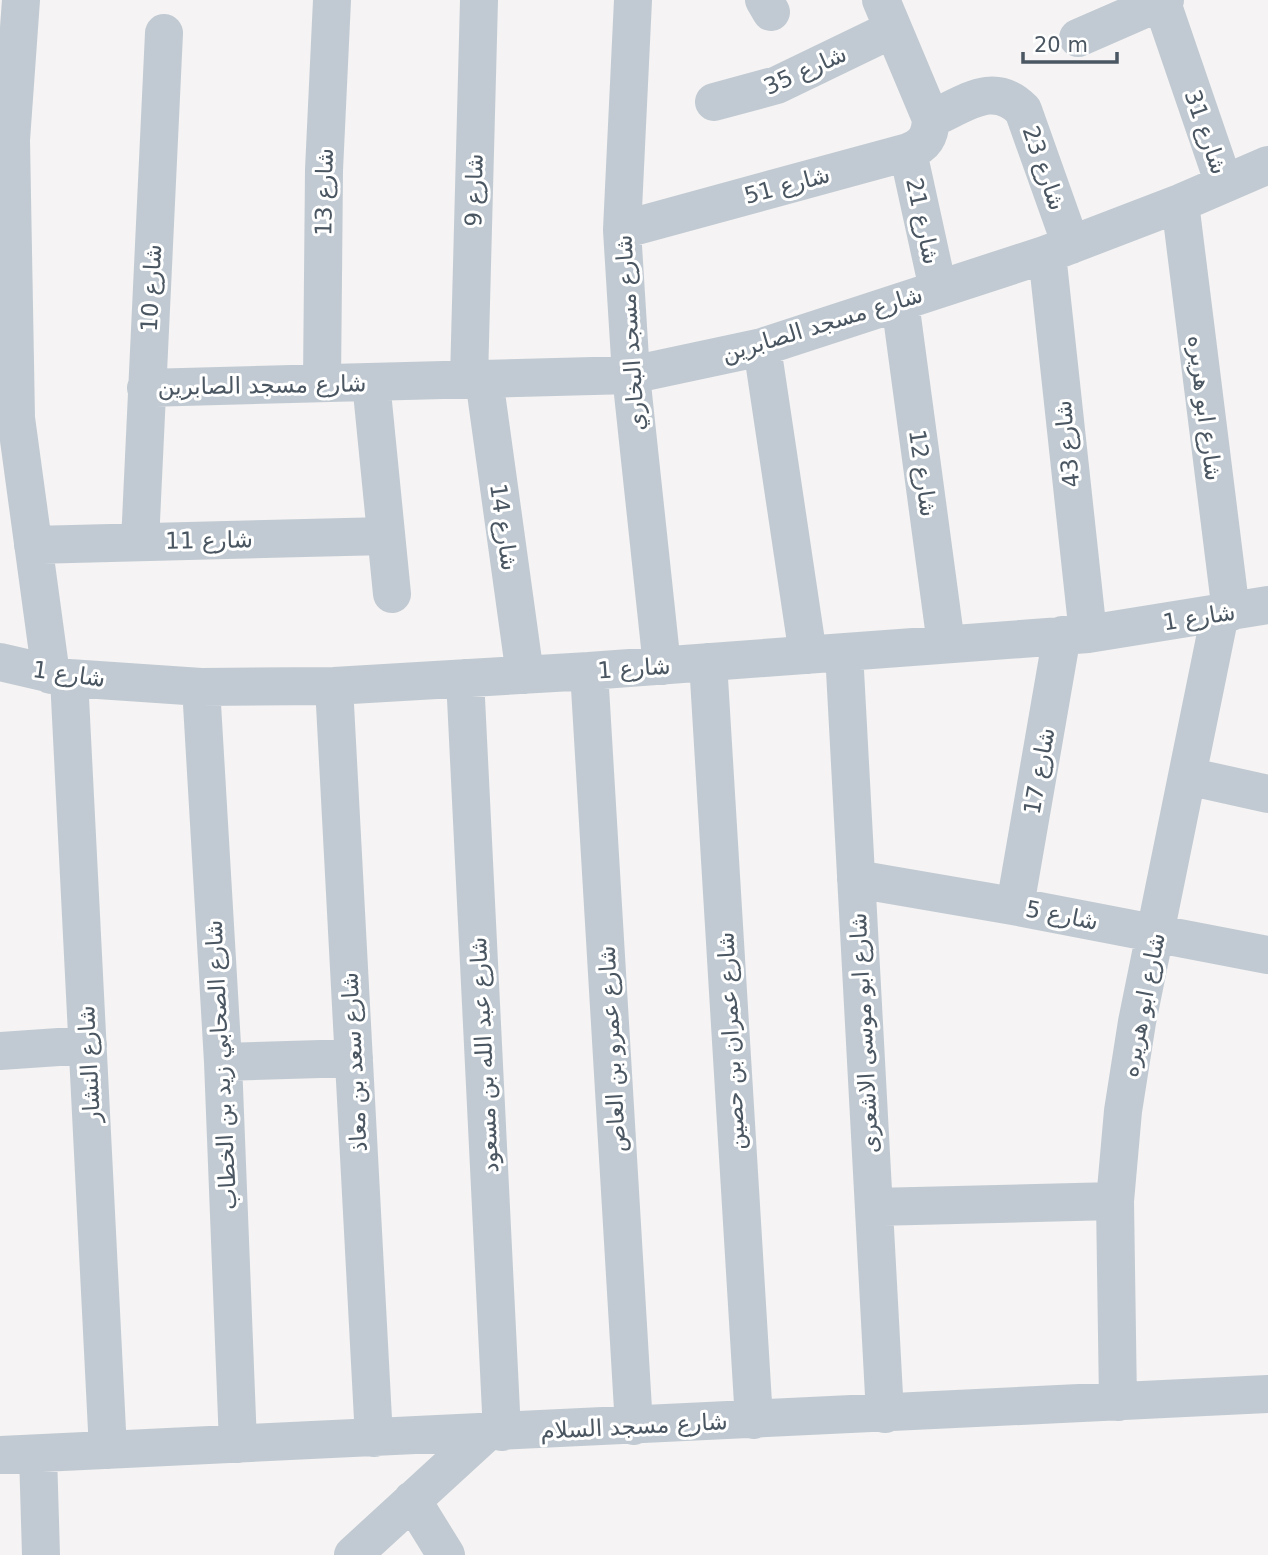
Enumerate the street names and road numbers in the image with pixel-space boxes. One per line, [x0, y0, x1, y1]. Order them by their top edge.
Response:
street label: شارع 35 [760, 40, 851, 101]
street label: شارع 31 [1178, 86, 1233, 178]
street label: شارع 23 [1016, 122, 1071, 214]
street label: شارع 13 [310, 148, 339, 236]
street label: شارع 9 [460, 153, 489, 227]
street label: شارع 51 [741, 161, 833, 210]
street label: شارع 21 [900, 175, 945, 267]
street label: شارع مسجد البخاري [610, 234, 651, 432]
street label: شارع 10 [136, 244, 167, 333]
street label: شارع مسجد الصابرين [718, 281, 926, 368]
street label: شارع ابو هريره [1182, 334, 1227, 482]
street label: شارع مسجد الصابرين [157, 370, 367, 401]
street label: شارع 43 [1049, 399, 1086, 489]
street label: شارع 12 [903, 428, 942, 518]
street label: شارع 14 [484, 482, 523, 572]
street label: شارع 11 [165, 526, 253, 555]
street label: شارع 1 [1161, 598, 1237, 637]
street label: شارع 1 [597, 652, 671, 685]
street label: شارع 1 [31, 656, 107, 693]
street label: شارع 17 [1019, 726, 1060, 817]
street label: شارع 5 [1023, 895, 1100, 936]
street label: شارع ابو موسى الاشعرى [845, 912, 884, 1154]
street label: شارع الصحابي زيد بن الخطاب [200, 919, 243, 1211]
street label: شارع عمران بن حصين [712, 931, 751, 1151]
street label: شارع ابو هريره [1116, 931, 1171, 1080]
street label: شارع عبد الله بن مسعود [465, 936, 504, 1174]
street label: شارع عمرو بن العاص [594, 945, 631, 1153]
street label: شارع سعد بن معاذ [336, 971, 373, 1153]
street label: شارع النشار [73, 1005, 106, 1124]
street label: شارع مسجد السلام [540, 1408, 728, 1445]

